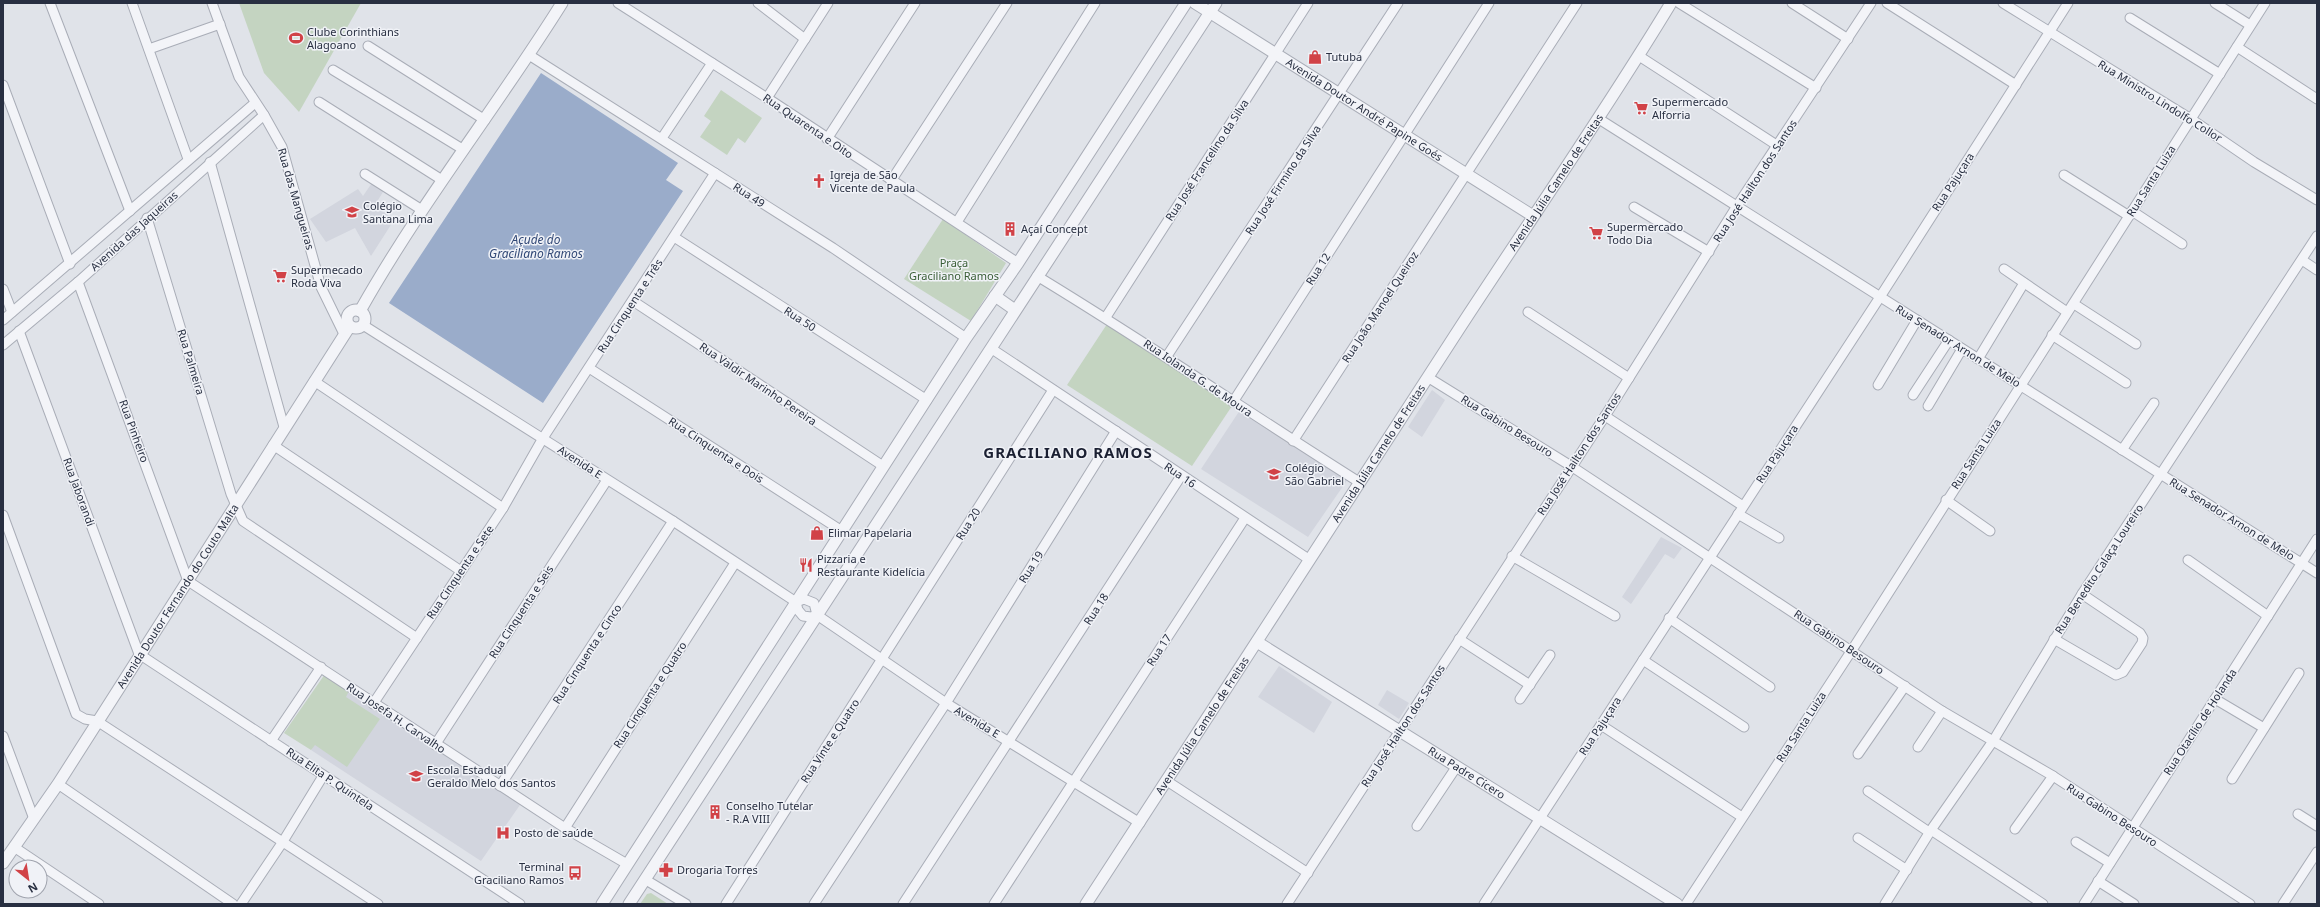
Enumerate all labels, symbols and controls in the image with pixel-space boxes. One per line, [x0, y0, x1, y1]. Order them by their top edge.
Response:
place label: Clube Corinthians Alagoano [307, 24, 399, 52]
sports icon: Clube Corinthians Alagoano [288, 30, 304, 46]
shop icon: Tutuba [1307, 49, 1323, 65]
place label: Tutuba [1326, 49, 1362, 64]
street label: Avenida Doutor André Papine Goés [1283, 54, 1446, 164]
street label: Rua Ministro Lindolfo Collor [2095, 56, 2226, 145]
street label: Rua Quarenta e Oito [760, 90, 857, 162]
place label: Supermercado Alforria [1652, 94, 1728, 122]
street label: Rua José Francelino da Silva [1162, 96, 1252, 224]
supermarket icon: Supermercado Alforria [1633, 100, 1649, 116]
street label: Avenida Júlia Camelo de Freitas [1505, 111, 1606, 254]
street label: Rua José Hailton dos Santos [1709, 117, 1800, 245]
street label: Rua José Firmino da Silva [1241, 122, 1324, 238]
street label: Rua Santa Luiza [2123, 142, 2179, 219]
street label: Rua das Mangueiras [275, 146, 318, 251]
street label: Rua Pajuçara [1928, 150, 1977, 214]
place label: Igreja de São Vicente de Paula [830, 167, 915, 195]
church icon: Igreja de São Vicente de Paula [811, 173, 827, 189]
street label: Rua 49 [730, 179, 768, 210]
street label: Avenida das Jaqueiras [87, 187, 181, 274]
place label: Colégio Santana Lima [363, 198, 433, 226]
school or university icon: Colégio Santana Lima [344, 204, 360, 220]
place label: Supermercado Todo Dia [1607, 219, 1683, 247]
building icon: Açaí Concept [1002, 221, 1018, 237]
place label: Açaí Concept [1021, 221, 1088, 236]
supermarket icon: Supermercado Todo Dia [1588, 225, 1604, 241]
water label: Açude do Graciliano Ramos [489, 231, 583, 262]
street label: Rua João Manoel Queiroz [1338, 248, 1421, 365]
street label: Rua 12 [1302, 250, 1333, 288]
park label: Praça Graciliano Ramos [909, 255, 999, 283]
street label: Rua Cinquenta e Três [594, 256, 666, 356]
place label: Supermecado Roda Viva [291, 262, 363, 290]
supermarket icon: Supermecado Roda Viva [272, 268, 288, 284]
street label: Rua Senador Arnon de Melo [1893, 301, 2024, 391]
street label: Rua 50 [781, 303, 819, 334]
street label: Rua Palmeira [174, 327, 209, 397]
street label: Rua Iolanda G. de Moura [1141, 336, 1256, 420]
street label: Rua Valdir Marinho Pereira [697, 339, 820, 429]
street label: Avenida Júlia Camelo de Freitas [1328, 381, 1428, 525]
street label: Rua José Hailton dos Santos [1533, 390, 1624, 518]
street label: Rua Gabino Besouro [1458, 391, 1556, 460]
street label: Rua Pinheiro [116, 397, 153, 465]
street label: Rua Cinquenta e Dois [666, 413, 767, 486]
street label: Rua Santa Luiza [1947, 415, 2004, 492]
street label: Rua Pajuçara [1752, 422, 1801, 486]
street label: Avenida E [555, 442, 605, 482]
district label: GRACILIANO RAMOS [983, 442, 1153, 462]
street label: Rua Jaborandi [60, 455, 99, 528]
street label: Rua 16 [1161, 459, 1199, 491]
place label: Colégio São Gabriel [1285, 460, 1344, 488]
school or university icon: Colégio São Gabriel [1266, 466, 1282, 482]
street label: Rua Senador Arnon de Melo [2167, 474, 2298, 564]
street label: Avenida Doutor Fernando do Couto Malta [113, 501, 242, 691]
street label: Rua Benedito Calaça Loureiro [2051, 501, 2146, 637]
street label: Rua 20 [952, 505, 983, 543]
street label: Rua Cinquenta e Sete [423, 522, 497, 622]
shop icon: Elimar Papelaria [809, 525, 825, 541]
place label: Elimar Papelaria [828, 525, 912, 540]
street label: Rua 19 [1015, 548, 1046, 586]
place label: Pizzaria e Restaurante Kidelícia [817, 551, 925, 579]
restaurant icon: Pizzaria e Restaurante Kidelícia [798, 557, 814, 573]
street label: Rua Cinquenta e Seis [485, 562, 556, 661]
street label: Rua 18 [1080, 590, 1111, 628]
street label: Rua Cinquenta e Cinco [549, 601, 625, 707]
street label: Rua Gabino Besouro [1791, 606, 1888, 678]
street label: Rua 17 [1143, 631, 1174, 669]
street label: Rua Cinquenta e Quatro [609, 638, 690, 751]
street label: Avenida Júlia Camelo de Freitas [1152, 654, 1252, 797]
street label: Rua José Hailton dos Santos [1357, 662, 1448, 790]
street label: Rua Otacílio de Holanda [2159, 666, 2240, 778]
street label: Rua Josefa H. Carvalho [344, 679, 449, 757]
street label: Rua Santa Luiza [1772, 688, 1829, 765]
street label: Rua Pajuçara [1575, 694, 1624, 758]
street label: Rua Vinte e Quatro [797, 695, 863, 786]
street label: Avenida E [952, 702, 1003, 741]
street label: Rua Padre Cícero [1426, 743, 1508, 802]
street label: Rua Elita P. Quintela [284, 744, 377, 814]
place label: Escola Estadual Geraldo Melo dos Santos [427, 762, 556, 790]
school or university icon: Escola Estadual Geraldo Melo dos Santos [408, 768, 424, 784]
street label: Rua Gabino Besouro [2064, 779, 2161, 850]
place label: Conselho Tutelar - R.A VIII [726, 798, 814, 826]
building icon: Conselho Tutelar - R.A VIII [707, 804, 723, 820]
hospital icon: Posto de saúde [495, 825, 511, 841]
place label: Posto de saúde [514, 825, 593, 840]
north arrow [8, 859, 48, 899]
place label: Terminal Graciliano Ramos [474, 859, 564, 887]
pharmacy icon: Drogaria Torres [658, 862, 674, 878]
place label: Drogaria Torres [677, 862, 758, 877]
bus stop icon: Terminal Graciliano Ramos [567, 865, 583, 881]
text: N [26, 879, 41, 897]

